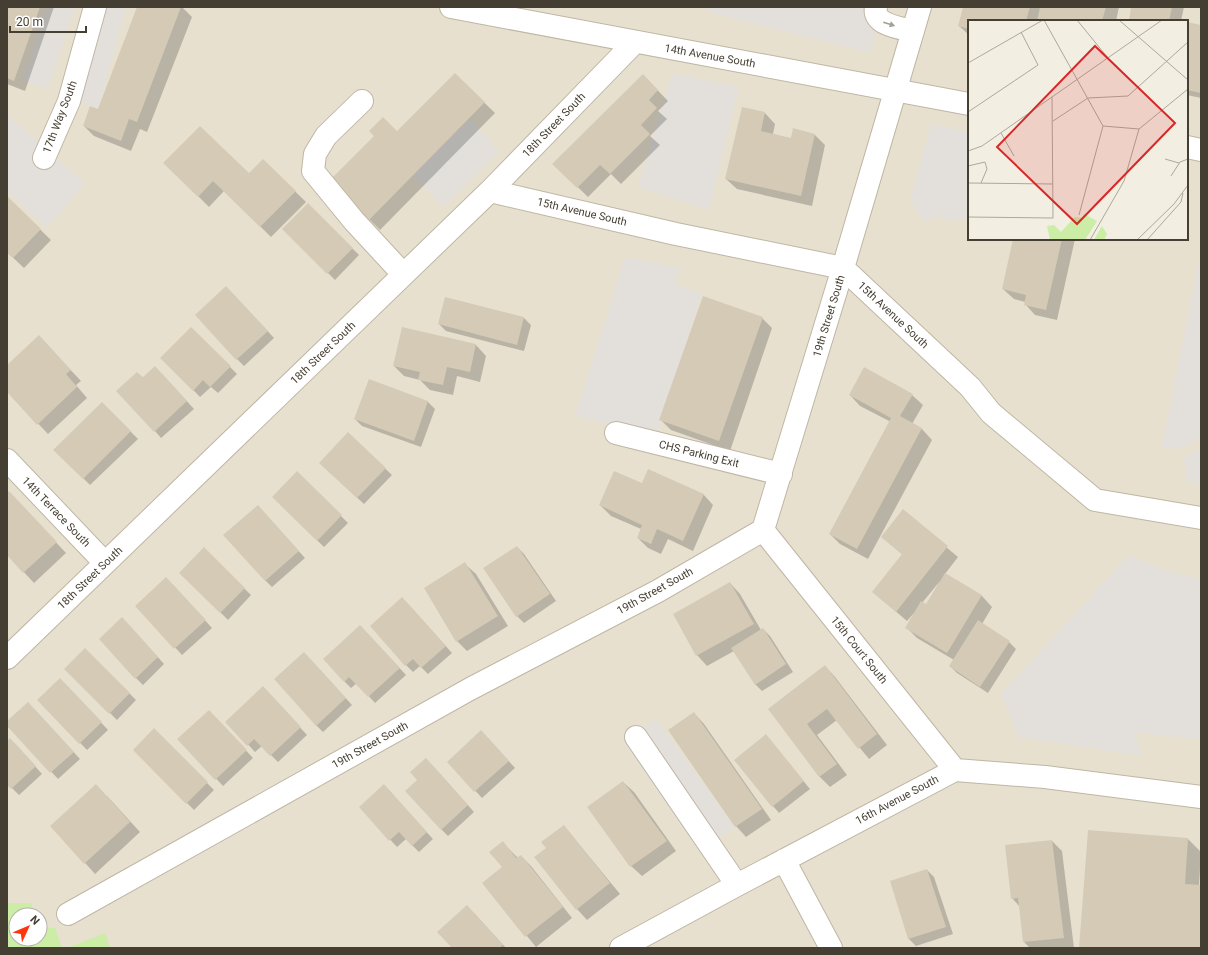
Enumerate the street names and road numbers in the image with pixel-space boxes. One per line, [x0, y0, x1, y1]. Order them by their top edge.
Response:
street label: 14th Avenue South [664, 42, 756, 70]
street label: 17th Way South [40, 79, 80, 155]
street label: 18th Street South [520, 90, 588, 160]
street label: 15th Avenue South [536, 195, 628, 229]
street label: 19th Street South [810, 273, 848, 359]
street label: 15th Avenue South [855, 279, 931, 351]
street label: 18th Street South [288, 319, 358, 387]
street label: CHS Parking Exit [658, 438, 741, 470]
street label: 14th Terrace South [19, 474, 93, 550]
street label: 18th Street South [55, 544, 125, 612]
street label: 19th Street South [615, 565, 695, 617]
street label: 15th Court South [828, 614, 890, 686]
street label: 19th Street South [330, 719, 410, 771]
street label: 16th Avenue South [853, 773, 941, 827]

